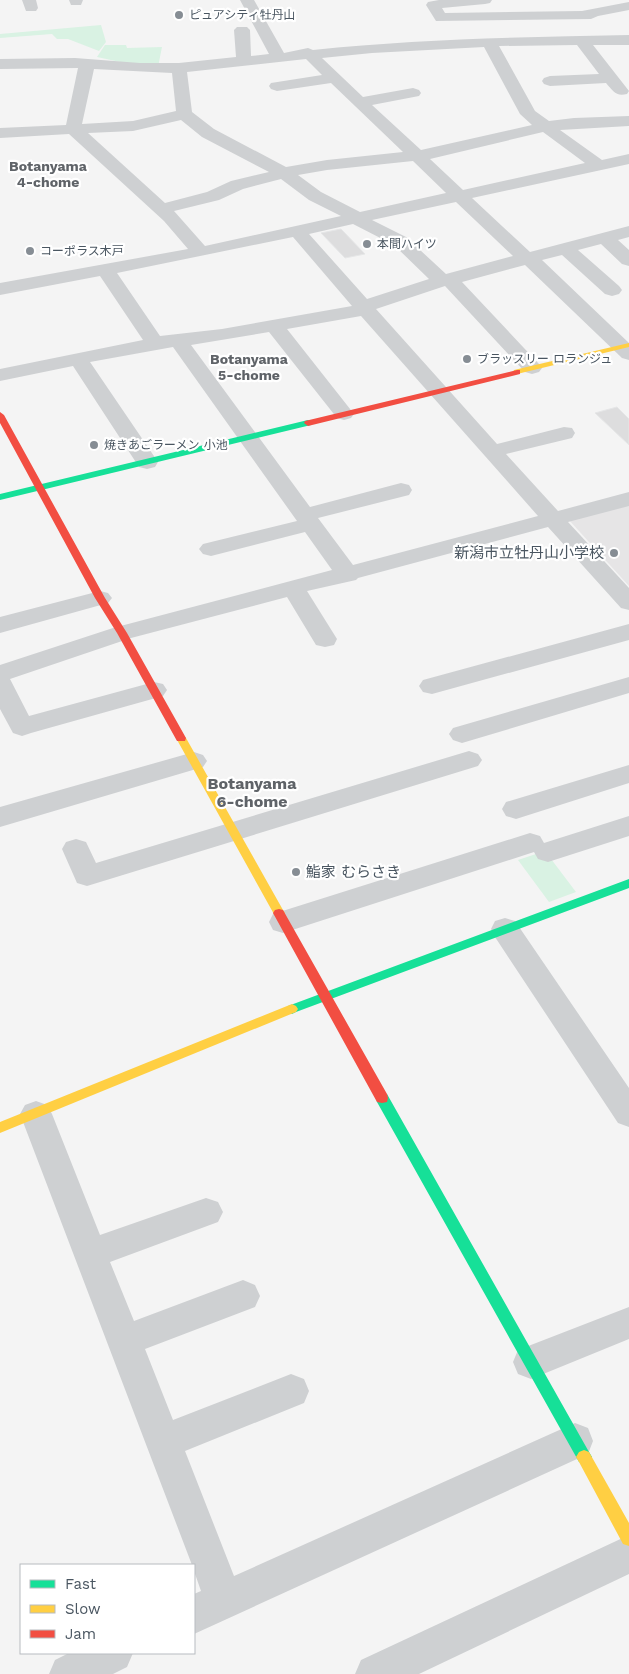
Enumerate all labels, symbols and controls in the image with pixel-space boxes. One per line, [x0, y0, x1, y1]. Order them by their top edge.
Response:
place label: ピュアシティ牡丹山 [189, 8, 296, 22]
marker: ピュアシティ牡丹山 [173, 9, 185, 21]
district label: Botanyama 4-chome [9, 158, 88, 190]
place label: 本間ハイツ [377, 237, 437, 251]
marker: 本間ハイツ [361, 238, 373, 250]
place label: コーポラス木戸 [40, 244, 124, 258]
marker: コーポラス木戸 [24, 245, 36, 257]
district label: Botanyama 5-chome [210, 351, 289, 383]
place label: ブラッスリー ロランジュ [477, 352, 612, 366]
marker: ブラッスリー ロランジュ [461, 353, 473, 365]
place label: 焼きあごラーメン 小池 [104, 438, 228, 452]
marker: 焼きあごラーメン 小池 [88, 439, 100, 451]
place label: 新潟市立牡丹山小学校 [454, 544, 604, 562]
marker: 新潟市立牡丹山小学校 [608, 547, 620, 559]
district label: Botanyama 6-chome [208, 774, 297, 811]
place label: 鮨家 むらさき [306, 863, 401, 881]
marker: 鮨家 むらさき [290, 866, 302, 878]
legend [20, 1564, 195, 1654]
text: Fast [65, 1575, 97, 1593]
text: Slow [65, 1600, 101, 1618]
text: Jam [65, 1625, 96, 1643]

